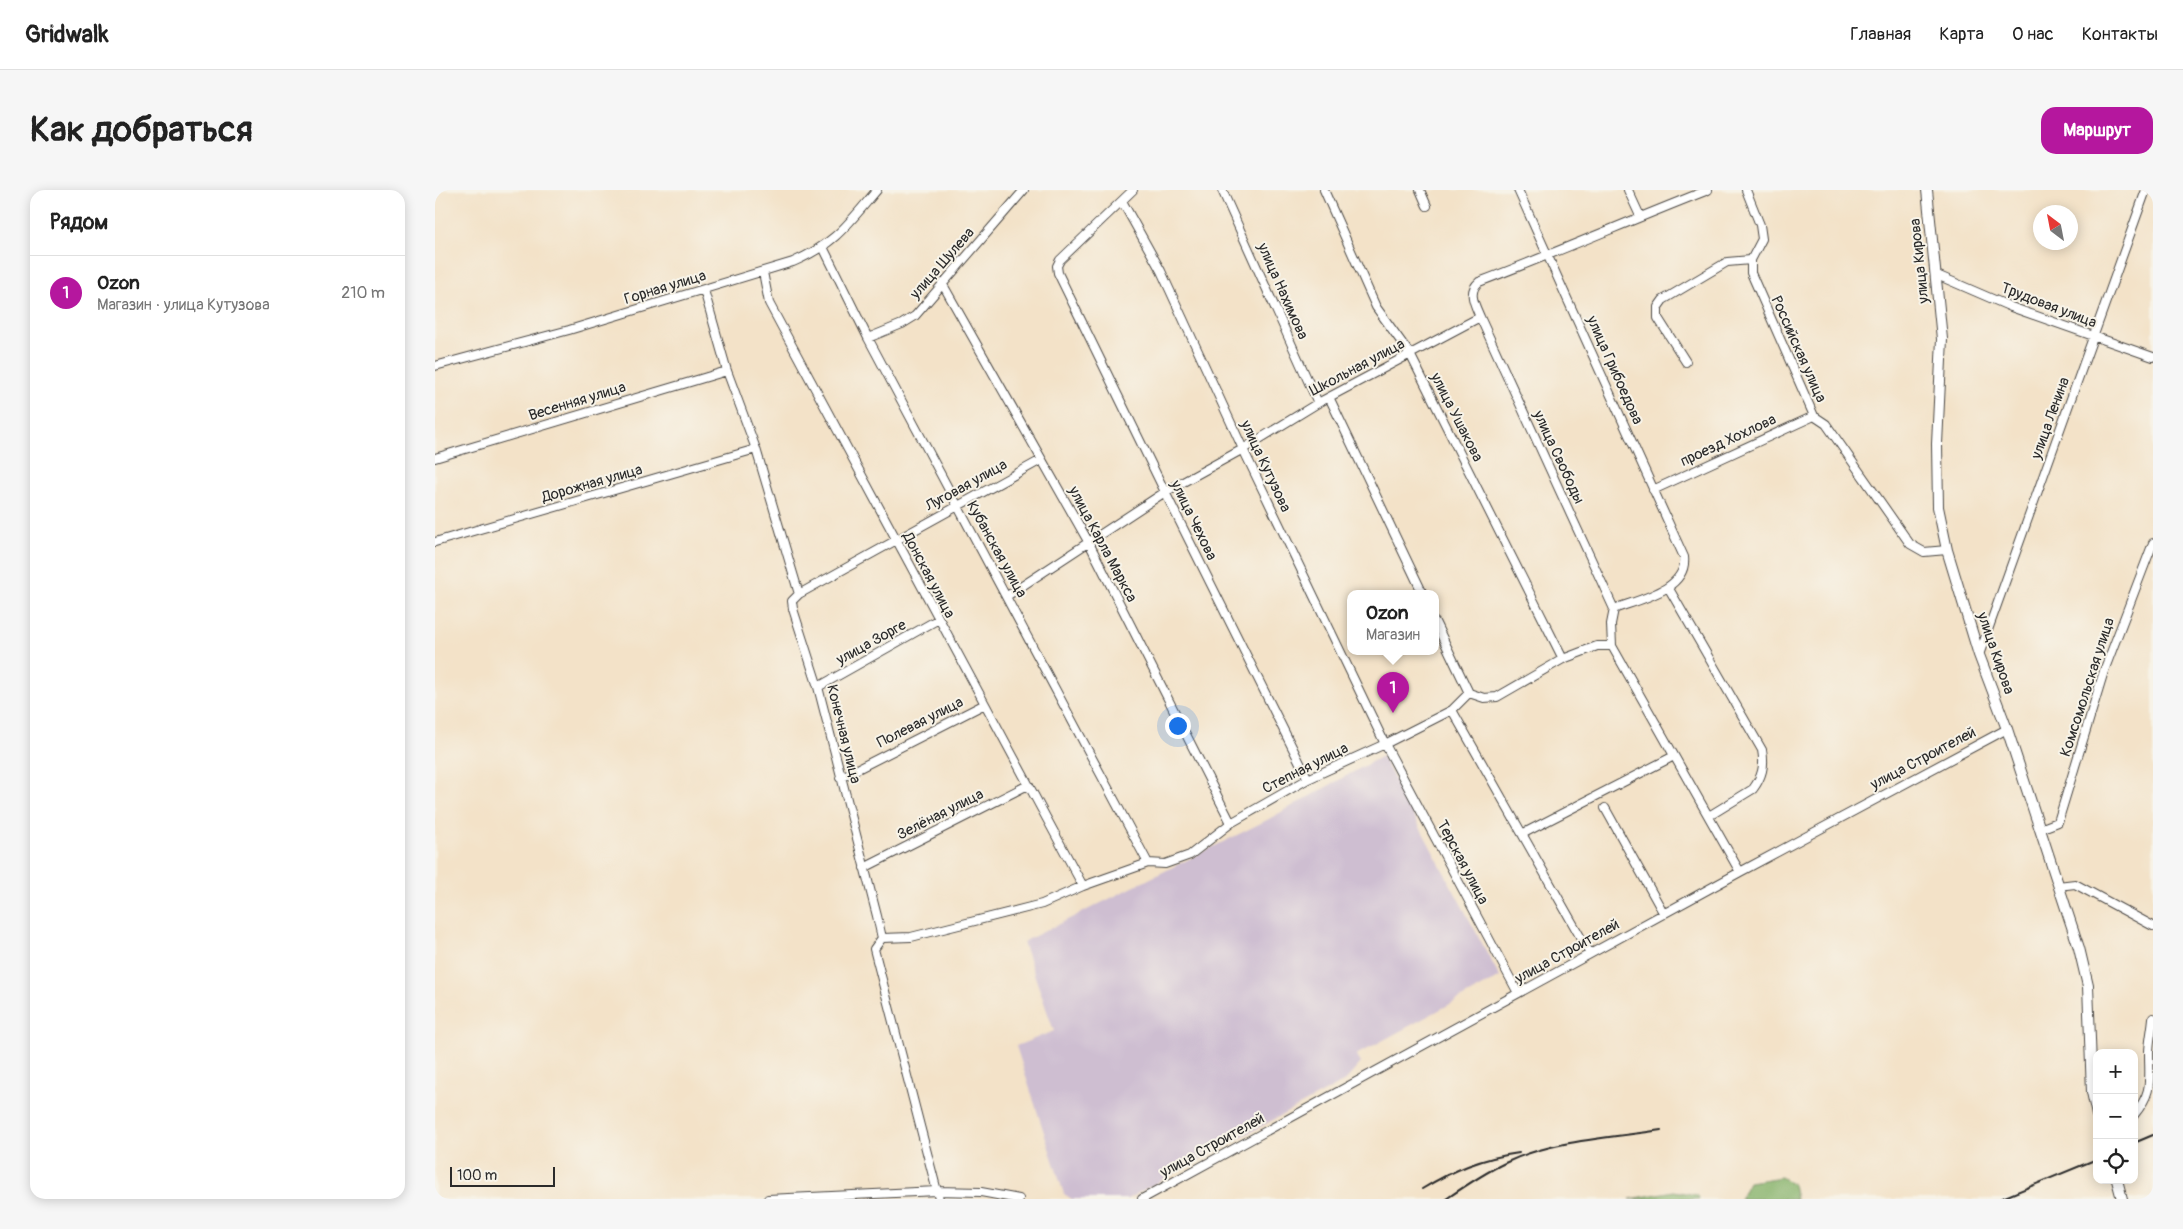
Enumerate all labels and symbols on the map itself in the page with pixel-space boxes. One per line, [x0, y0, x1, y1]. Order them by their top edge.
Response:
north arrow [2033, 205, 2078, 250]
street label: улица Кирова [1906, 217, 1934, 305]
street label: улица Шулева [905, 224, 979, 304]
street label: улица Нахимова [1252, 239, 1312, 342]
street label: Горная улица [622, 266, 708, 309]
street label: Трудовая улица [1998, 279, 2099, 332]
street label: Российская улица [1767, 293, 1831, 405]
street label: улица Грибоедова [1582, 312, 1647, 428]
street label: Школьная улица [1306, 334, 1408, 400]
street label: улица Ушакова [1426, 369, 1487, 465]
street label: улица Ленина [2027, 375, 2074, 463]
street label: Весенняя улица [526, 378, 628, 425]
street label: улица Свободы [1528, 407, 1588, 507]
street label: проезд Хохлова [1677, 410, 1779, 471]
street label: улица Кутузова [1236, 416, 1295, 515]
street label: Луговая улица [921, 455, 1010, 516]
street label: Дорожная улица [539, 460, 645, 507]
street label: улица Чехова [1166, 476, 1221, 563]
street label: улица Карла Маркса [1064, 482, 1141, 605]
street label: Кубанская улица [962, 497, 1031, 601]
street label: Донская улица [898, 528, 959, 621]
street label: улица Кирова [1972, 609, 2018, 697]
street label: улица Зорге [832, 615, 910, 670]
street label: Комсомольская улица [2056, 615, 2119, 759]
pin: 1 [1377, 672, 1409, 713]
street label: Конечная улица [822, 683, 865, 786]
street label: Полевая улица [874, 693, 967, 752]
your location [1165, 713, 1191, 739]
street label: улица Строителей [1866, 723, 1979, 795]
street label: Степная улица [1259, 739, 1351, 798]
street label: Зелёная улица [894, 785, 987, 844]
street label: Терская улица [1432, 817, 1493, 908]
street label: улица Строителей [1511, 915, 1623, 988]
street label: улица Строителей [1156, 1109, 1268, 1182]
scale bar [450, 1164, 555, 1187]

